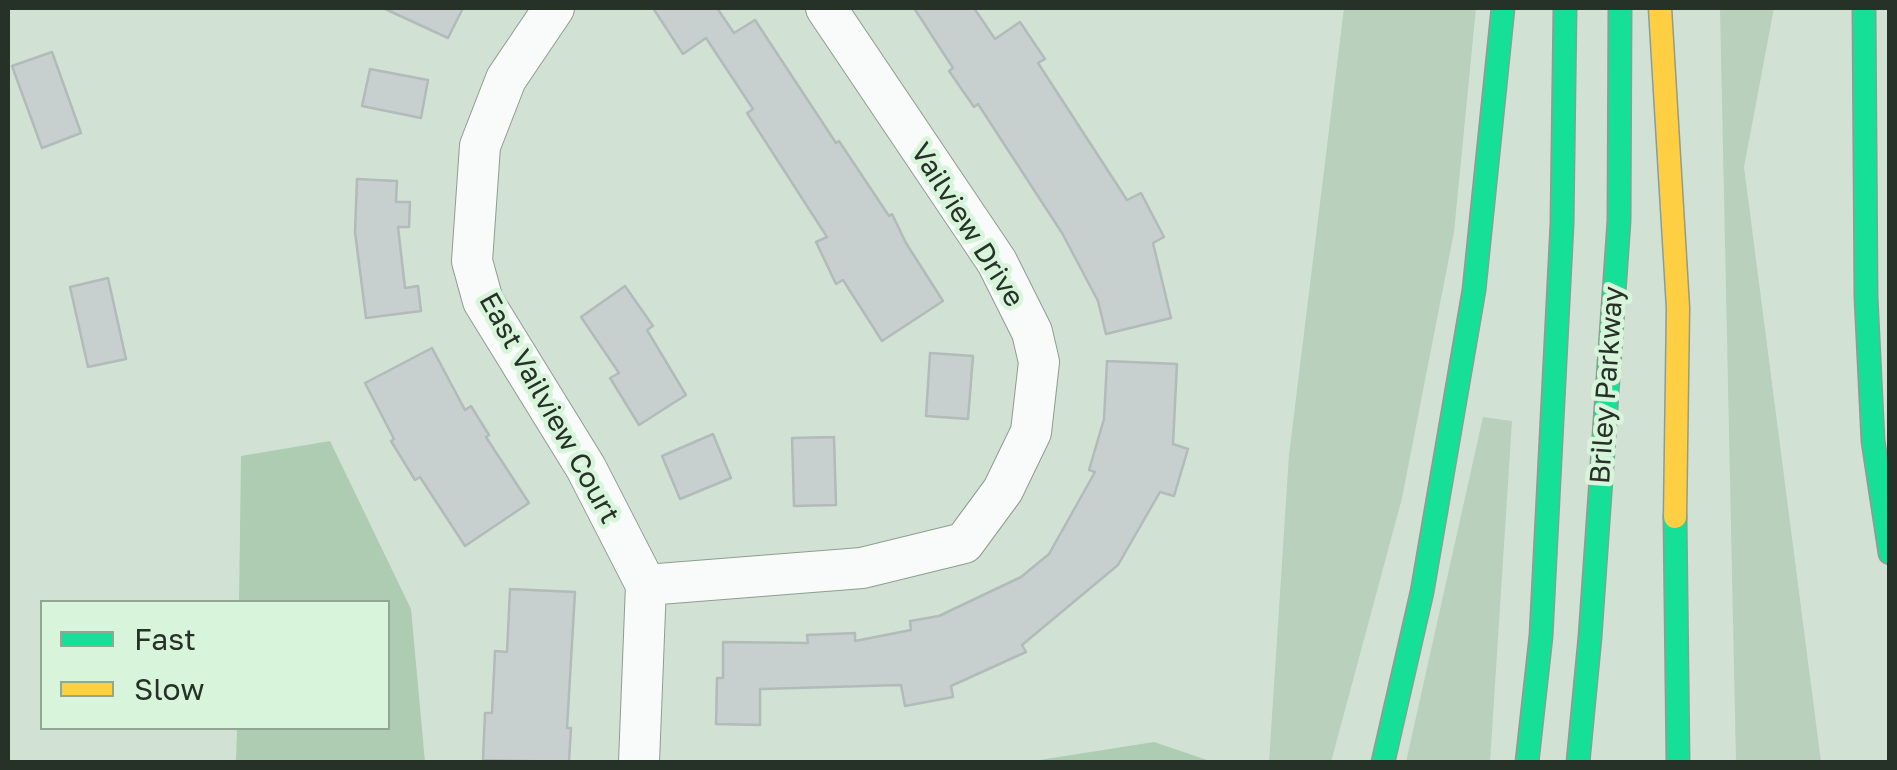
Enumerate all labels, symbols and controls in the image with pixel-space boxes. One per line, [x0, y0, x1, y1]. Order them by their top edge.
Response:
street label: Vailview Drive [903, 137, 1031, 313]
street label: Briley Parkway [1583, 285, 1631, 485]
street label: East Vailview Court [472, 287, 626, 529]
legend [40, 600, 390, 730]
text: Fast [134, 621, 196, 657]
text: Slow [134, 671, 205, 707]

